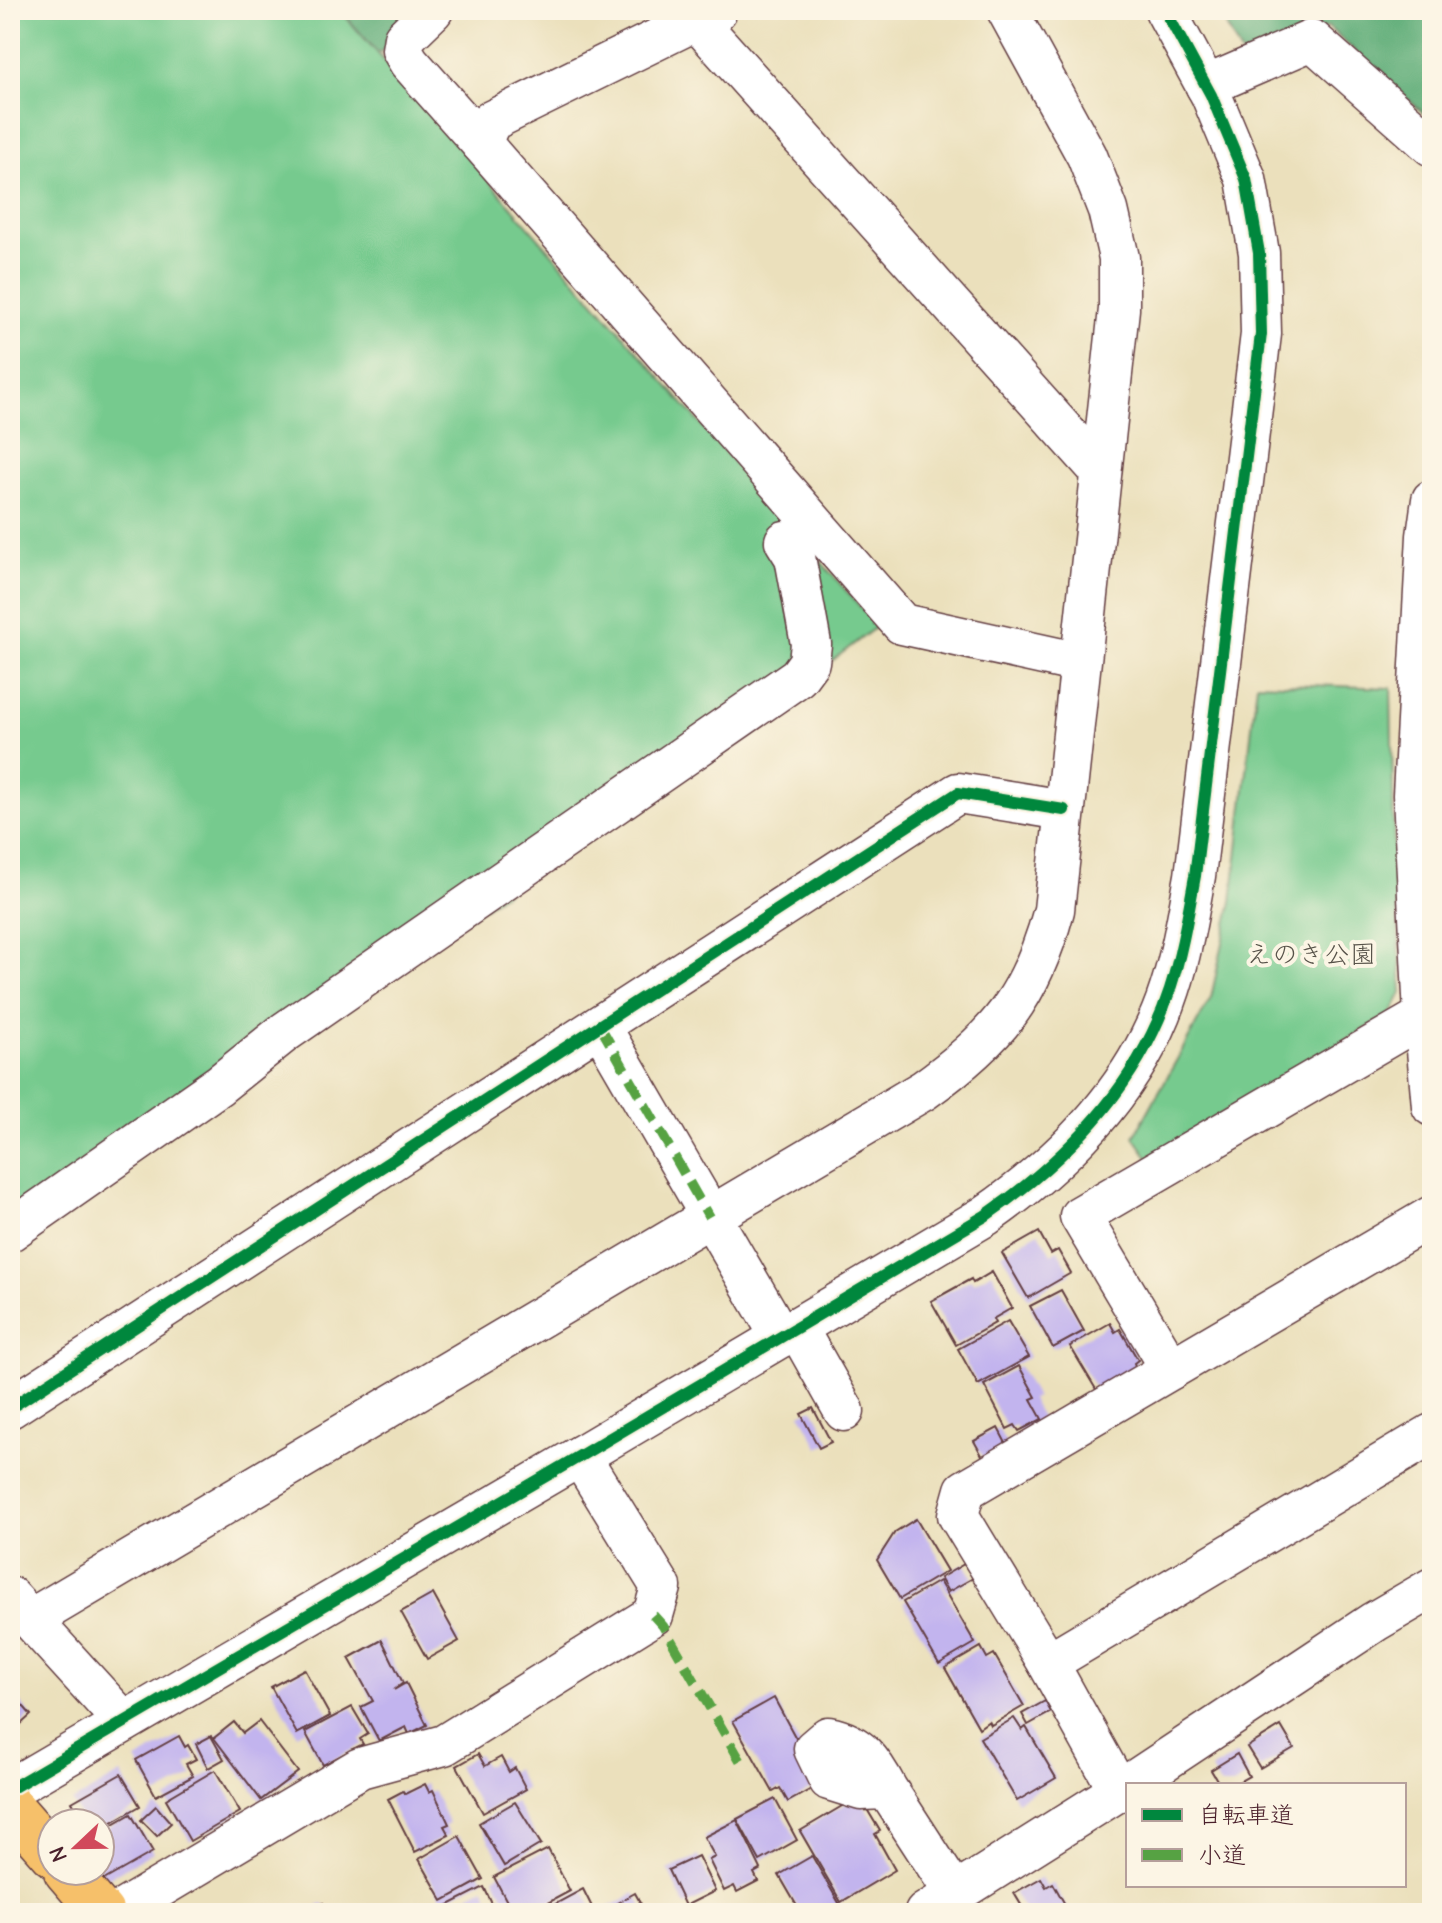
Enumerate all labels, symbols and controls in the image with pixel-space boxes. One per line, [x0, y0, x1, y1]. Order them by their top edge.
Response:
park label: えのき公園 [1246, 940, 1376, 970]
legend [1126, 1783, 1406, 1887]
text: 自転車道 [1198, 1801, 1294, 1829]
north arrow [36, 1807, 116, 1887]
text: 小道 [1198, 1841, 1246, 1869]
text: N [44, 1843, 73, 1866]

